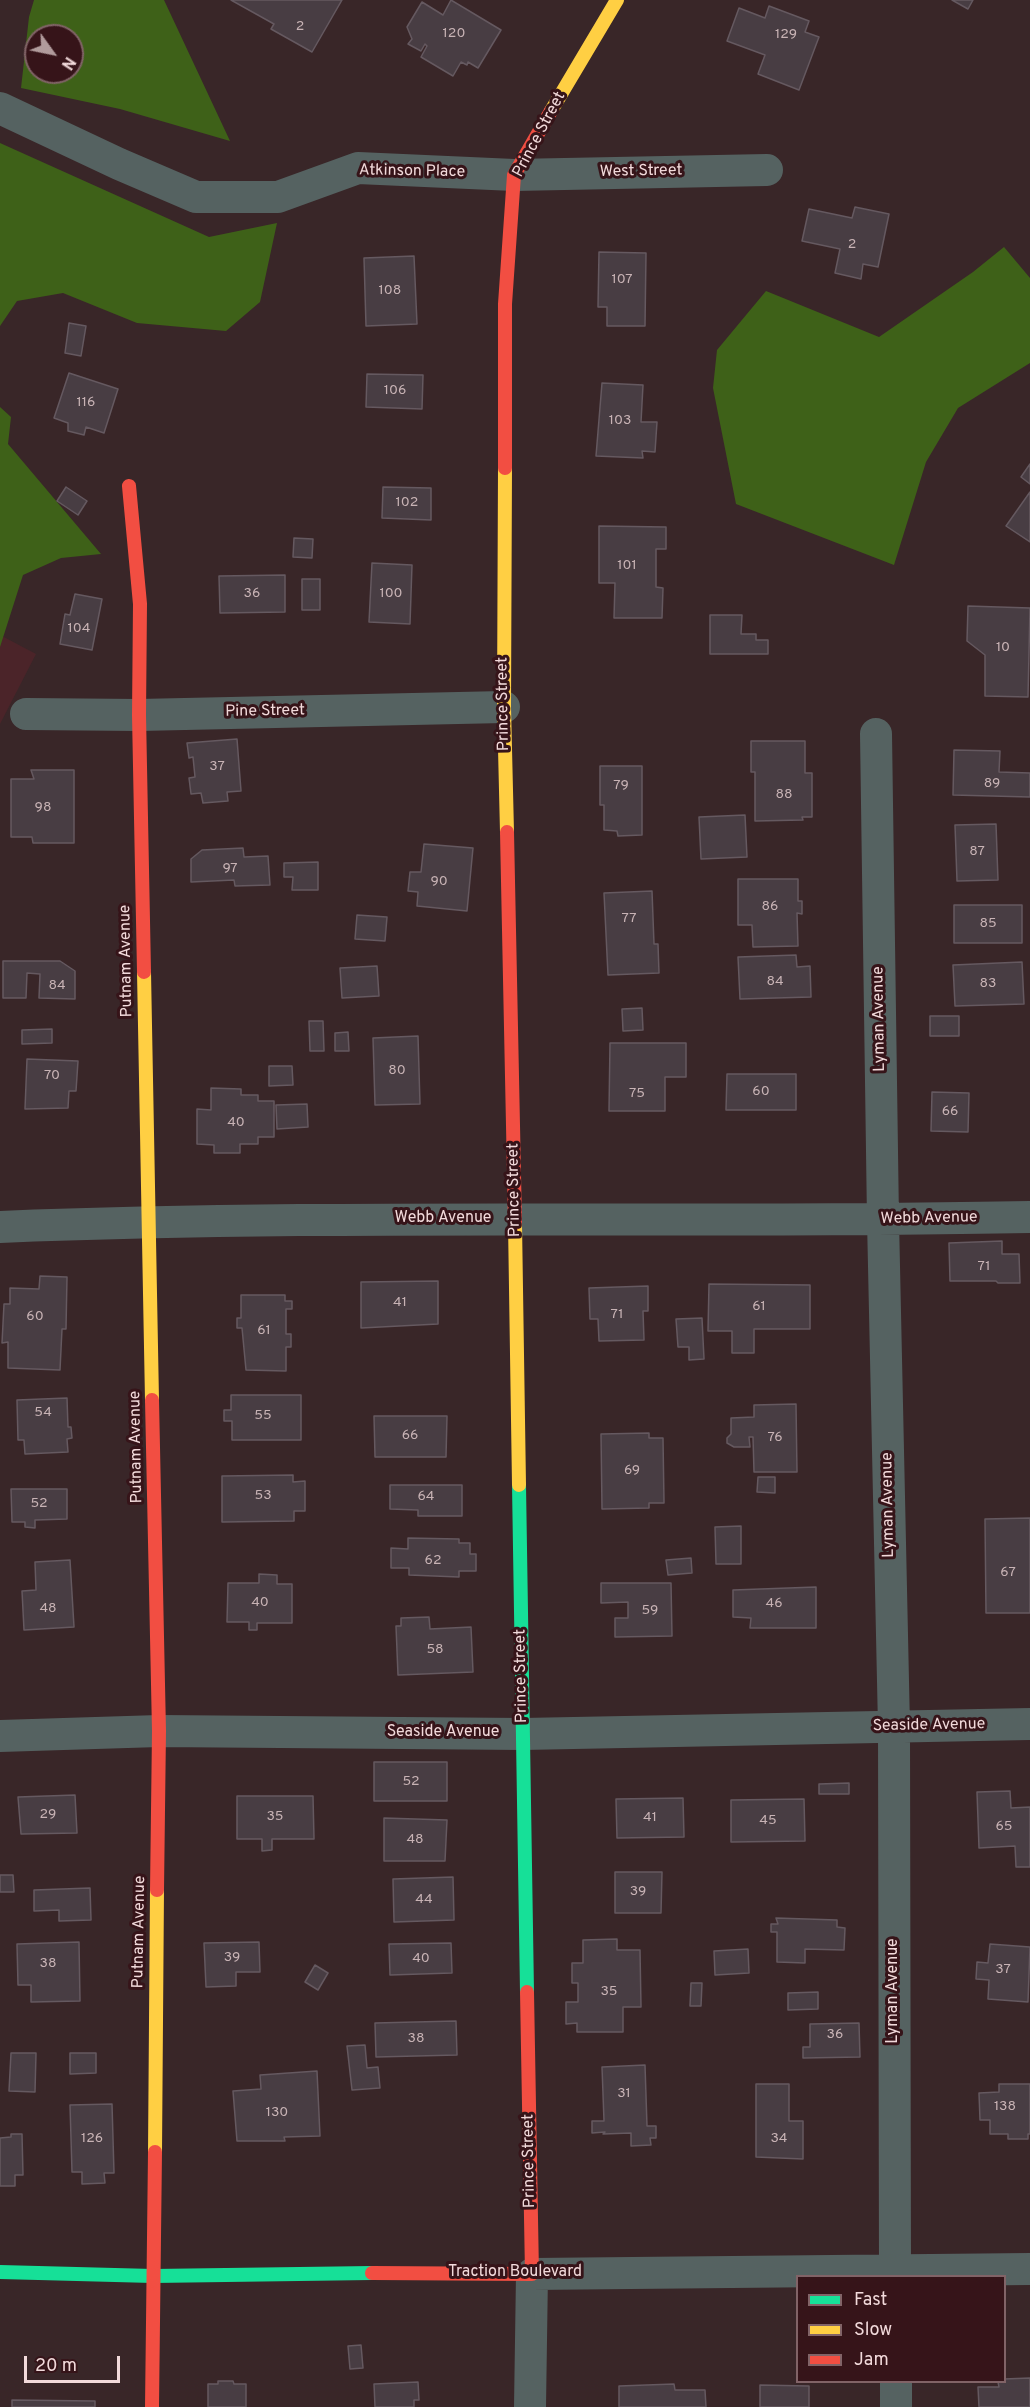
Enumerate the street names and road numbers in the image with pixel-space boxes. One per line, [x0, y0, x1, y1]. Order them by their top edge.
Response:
street label: Prince Street [509, 89, 571, 181]
street label: Atkinson Place [359, 161, 465, 183]
street label: West Street [599, 162, 683, 182]
street label: Prince Street [494, 657, 514, 751]
street label: Pine Street [225, 702, 305, 722]
street label: Putnam Avenue [116, 904, 138, 1018]
street label: Lyman Avenue [869, 966, 891, 1072]
street label: Prince Street [505, 1143, 525, 1237]
street label: Webb Avenue [395, 1209, 491, 1229]
street label: Webb Avenue [880, 1209, 978, 1229]
street label: Putnam Avenue [126, 1390, 148, 1504]
street label: Lyman Avenue [878, 1452, 900, 1558]
street label: Prince Street [512, 1629, 532, 1723]
street label: Seaside Avenue [873, 1715, 985, 1737]
street label: Seaside Avenue [387, 1723, 499, 1743]
street label: Putnam Avenue [129, 1875, 151, 1989]
street label: Lyman Avenue [884, 1938, 904, 2044]
street label: Prince Street [520, 2114, 540, 2208]
street label: Traction Boulevard [448, 2263, 582, 2283]

